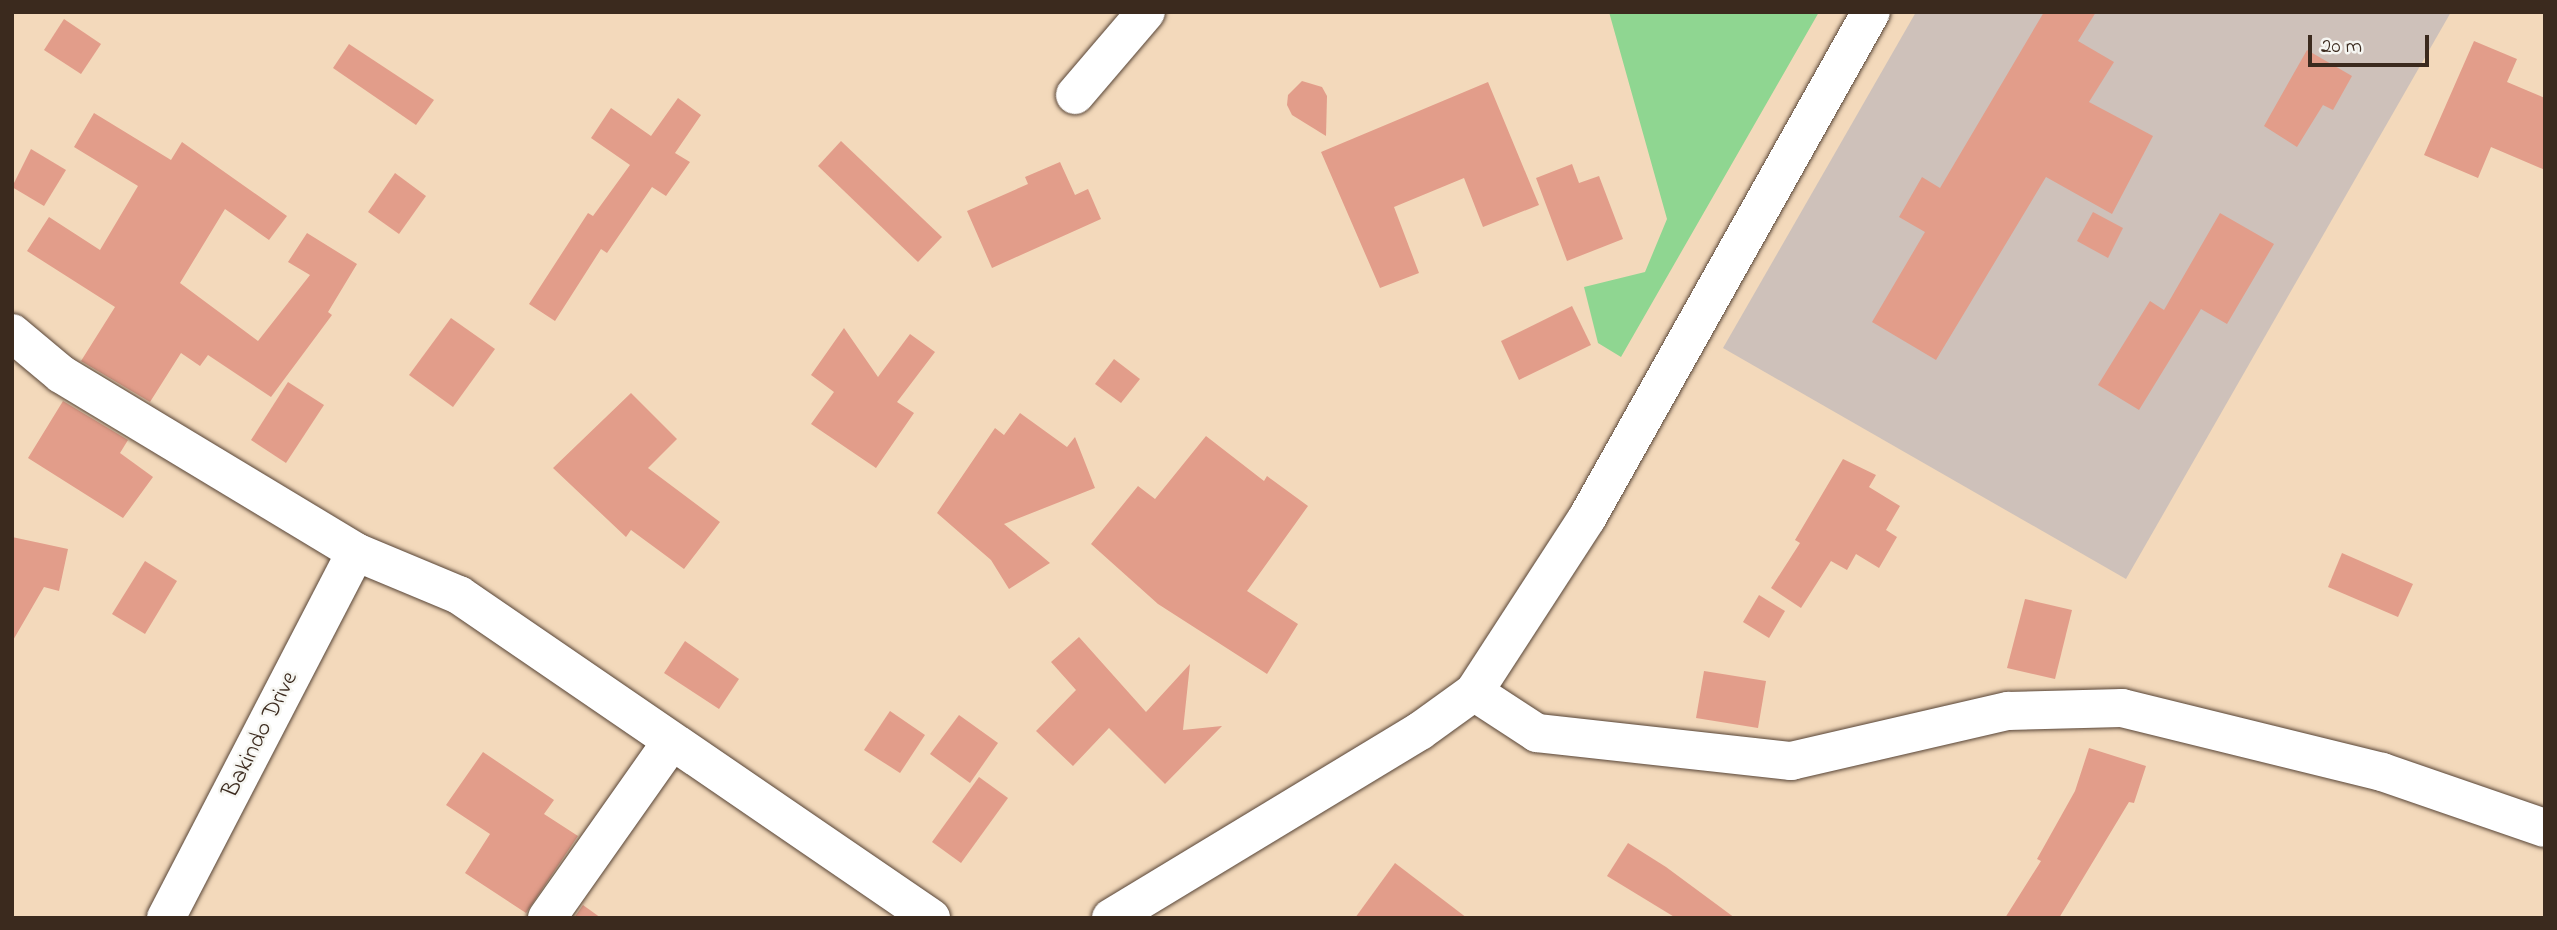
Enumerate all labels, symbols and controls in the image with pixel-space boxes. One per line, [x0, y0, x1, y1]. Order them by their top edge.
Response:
scale bar [2312, 21, 2433, 65]
text: 20 m [2321, 32, 2362, 62]
street label: Bakindo Drive [217, 667, 305, 803]

